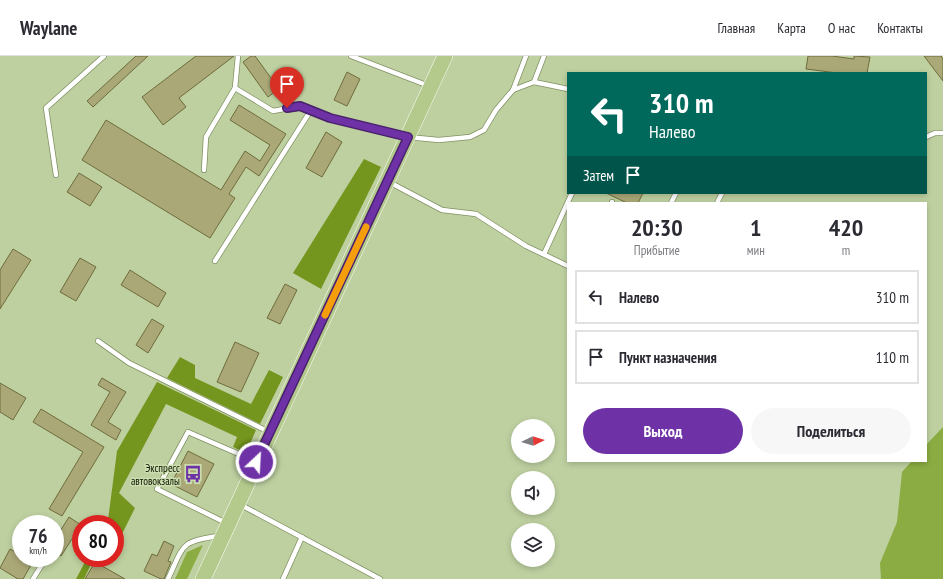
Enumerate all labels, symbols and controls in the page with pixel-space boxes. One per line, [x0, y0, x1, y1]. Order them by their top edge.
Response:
text: Waylane [20, 16, 77, 40]
text: Главная [717, 19, 755, 37]
text: Карта [777, 19, 806, 37]
text: О нас [828, 19, 855, 37]
text: Контакты [877, 19, 923, 37]
pin [270, 67, 304, 108]
icon: arrive [276, 73, 298, 95]
text: 310 m [649, 84, 713, 121]
icon: left [583, 88, 635, 140]
text: Налево [649, 120, 696, 143]
icon: arrive [622, 164, 644, 186]
text: Затем [583, 166, 614, 185]
text: 20:30 [631, 212, 683, 243]
text: 1 [750, 212, 761, 243]
text: 420 [829, 212, 863, 243]
text: Прибытие [634, 242, 680, 259]
text: мин [747, 242, 765, 259]
text: m [842, 242, 850, 259]
icon: left [585, 286, 607, 308]
text: Налево [619, 288, 659, 307]
text: 310 m [876, 288, 909, 307]
icon: arrive [585, 346, 607, 368]
text: Пункт назначения [619, 348, 717, 367]
text: 110 m [876, 348, 909, 367]
button: Выход [583, 408, 743, 454]
button: Поделиться [751, 408, 911, 454]
north arrow [511, 419, 555, 463]
map controls [511, 419, 555, 567]
position arrow [235, 441, 277, 483]
place label: Экспресс автовокзалы [131, 461, 180, 488]
bus stop icon: Экспресс автовокзалы [183, 464, 203, 484]
button: sound [511, 471, 555, 515]
speed limit sign: 80 [72, 515, 124, 567]
text: 76 [28, 523, 48, 549]
button: layers [511, 523, 555, 567]
text: km/h [29, 544, 47, 557]

